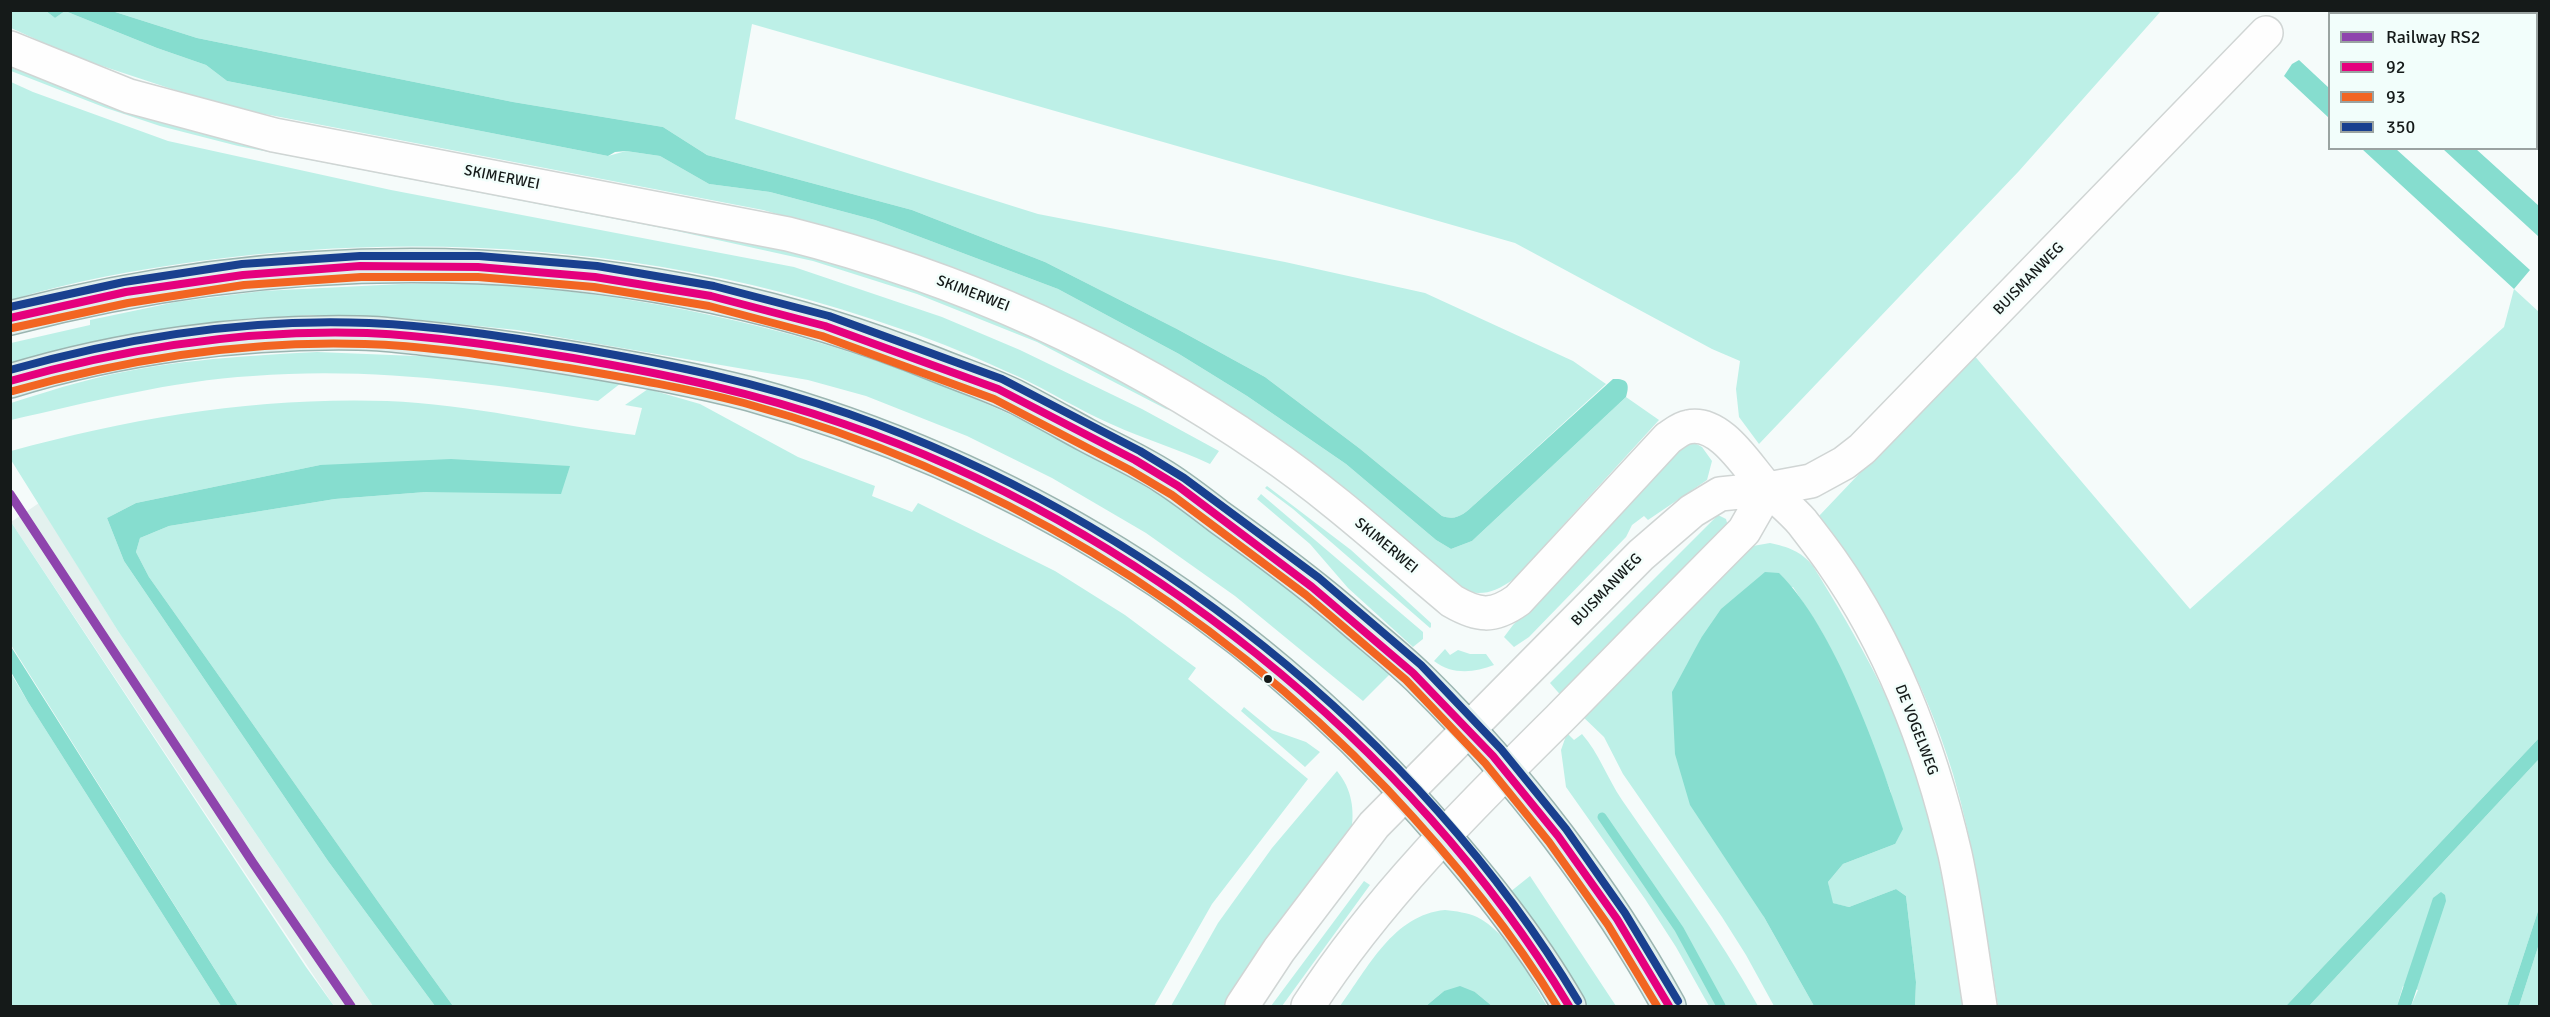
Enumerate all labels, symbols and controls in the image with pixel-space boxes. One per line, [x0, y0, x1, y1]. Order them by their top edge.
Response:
legend [2328, 12, 2538, 150]
text: Railway RS2 [2386, 26, 2481, 48]
text: 92 [2386, 56, 2405, 78]
text: 93 [2386, 86, 2405, 108]
text: 350 [2386, 116, 2415, 138]
street label: SKIMERWEI [463, 162, 541, 194]
street label: BUISMANWEG [1990, 239, 2068, 319]
street label: SKIMERWEI [934, 272, 1012, 316]
street label: SKIMERWEI [1351, 514, 1421, 578]
street label: BUISMANWEG [1568, 550, 1646, 630]
unlabelled marker [1262, 673, 1274, 685]
street label: DE VOGELWEG [1890, 682, 1942, 778]

